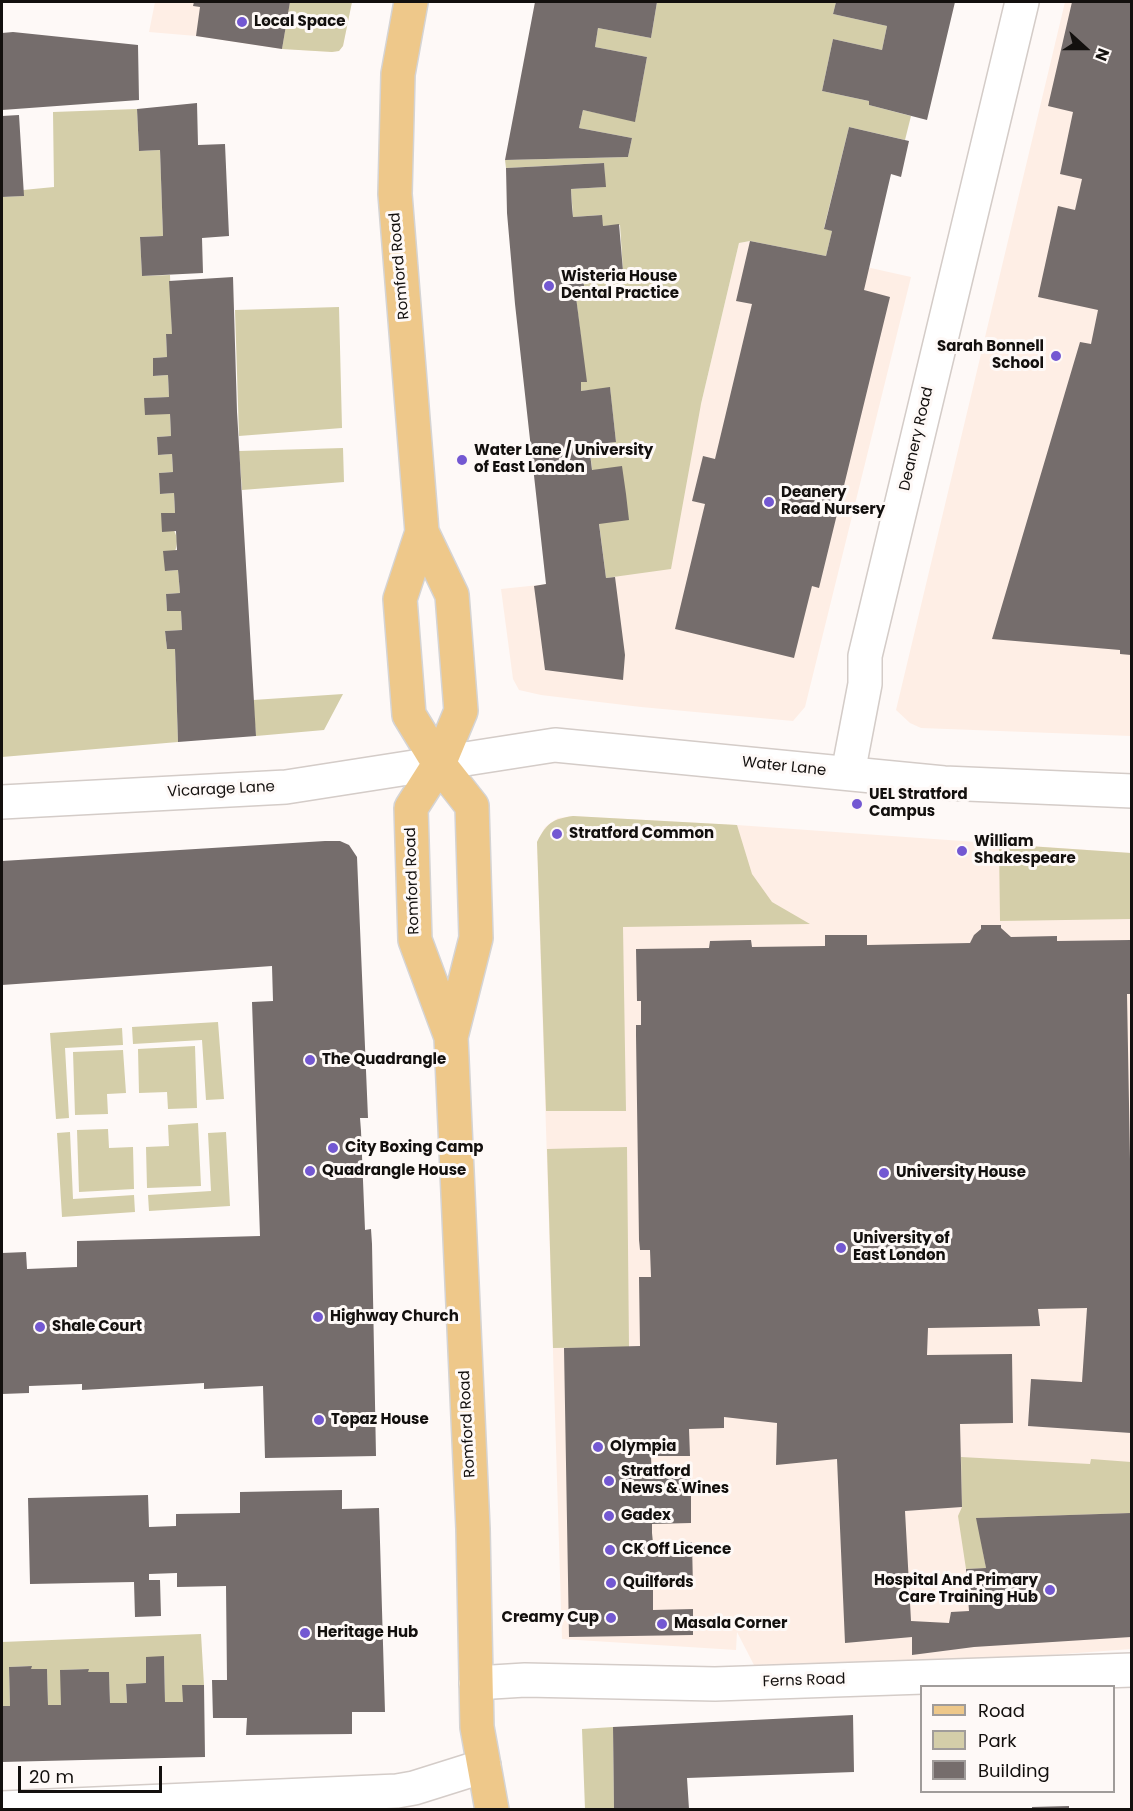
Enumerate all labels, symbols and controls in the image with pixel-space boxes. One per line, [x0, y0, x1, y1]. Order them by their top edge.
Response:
place label: Local Space [254, 13, 345, 31]
marker: Local Space [235, 15, 249, 29]
north arrow [1055, 18, 1115, 78]
text: N [1089, 45, 1115, 64]
street label: Romford Road [386, 212, 414, 320]
place label: Wisteria House Dental Practice [561, 268, 679, 303]
marker: Wisteria House Dental Practice [542, 279, 556, 293]
place label: Sarah Bonnell School [937, 338, 1044, 373]
marker: Sarah Bonnell School [1049, 349, 1063, 363]
street label: Deanery Road [896, 385, 938, 493]
place label: Water Lane / University of East London [474, 442, 653, 477]
marker: Water Lane / University of East London [455, 453, 469, 467]
place label: Deanery Road Nursery [781, 484, 885, 519]
marker: Deanery Road Nursery [762, 495, 776, 509]
street label: Water Lane [741, 754, 827, 780]
street label: Vicarage Lane [167, 778, 275, 802]
place label: UEL Stratford Campus [869, 786, 968, 821]
marker: UEL Stratford Campus [850, 797, 864, 811]
place label: Stratford Common [569, 825, 714, 843]
street label: Romford Road [402, 827, 424, 935]
marker: Stratford Common [550, 827, 564, 841]
place label: William Shakespeare [974, 833, 1076, 868]
marker: William Shakespeare [955, 844, 969, 858]
place label: The Quadrangle [322, 1051, 446, 1069]
marker: The Quadrangle [303, 1053, 317, 1067]
place label: City Boxing Camp [345, 1139, 483, 1157]
marker: City Boxing Camp [326, 1141, 340, 1155]
place label: Quadrangle House [322, 1162, 466, 1180]
marker: Quadrangle House [303, 1164, 317, 1178]
place label: University House [896, 1164, 1026, 1182]
marker: University House [877, 1166, 891, 1180]
place label: University of East London [853, 1230, 950, 1265]
marker: University of East London [834, 1241, 848, 1255]
place label: Highway Church [330, 1308, 459, 1326]
marker: Highway Church [311, 1310, 325, 1324]
place label: Shale Court [52, 1318, 142, 1336]
marker: Shale Court [33, 1320, 47, 1334]
street label: Romford Road [456, 1370, 480, 1478]
place label: Topaz House [331, 1411, 429, 1429]
marker: Topaz House [312, 1413, 326, 1427]
place label: Olympia [610, 1438, 676, 1456]
marker: Olympia [591, 1440, 605, 1454]
place label: Stratford News & Wines [621, 1463, 729, 1498]
marker: Stratford News & Wines [602, 1474, 616, 1488]
place label: Gadex [621, 1507, 671, 1525]
marker: Gadex [602, 1509, 616, 1523]
place label: CK Off Licence [622, 1541, 731, 1559]
marker: CK Off Licence [603, 1543, 617, 1557]
place label: Hospital And Primary Care Training Hub [874, 1572, 1038, 1607]
place label: Quilfords [623, 1574, 694, 1592]
marker: Quilfords [604, 1576, 618, 1590]
marker: Hospital And Primary Care Training Hub [1043, 1583, 1057, 1597]
place label: Creamy Cup [501, 1609, 599, 1627]
marker: Creamy Cup [604, 1611, 618, 1625]
place label: Masala Corner [674, 1615, 787, 1633]
marker: Masala Corner [655, 1617, 669, 1631]
place label: Heritage Hub [317, 1624, 418, 1642]
marker: Heritage Hub [298, 1626, 312, 1640]
street label: Ferns Road [762, 1671, 846, 1691]
legend [920, 1685, 1115, 1793]
text: Road [978, 1698, 1025, 1723]
text: Park [978, 1728, 1017, 1753]
scale bar [21, 1754, 165, 1792]
text: Building [978, 1758, 1050, 1783]
text: 20 m [29, 1764, 74, 1789]

